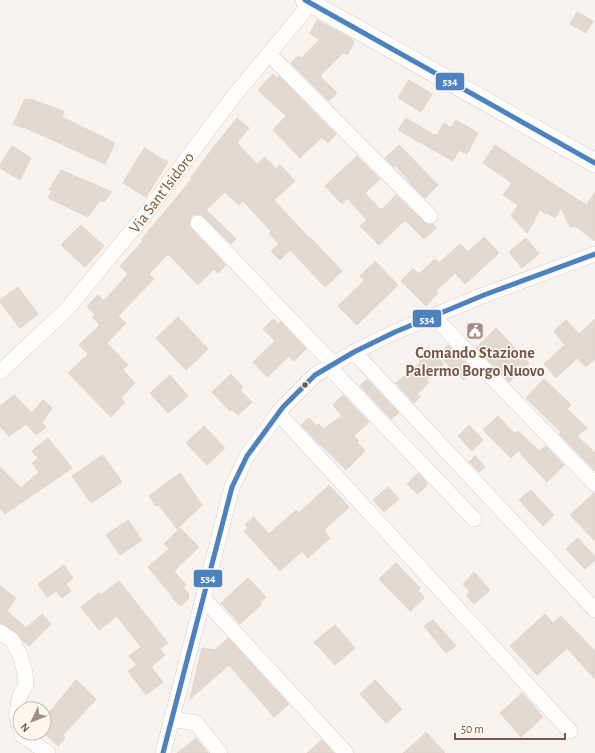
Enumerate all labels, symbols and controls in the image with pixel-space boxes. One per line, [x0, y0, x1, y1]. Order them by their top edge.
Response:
line badge: 534 [435, 72, 465, 91]
text: 534 [442, 76, 458, 87]
street label: Via Sant'Isidoro [126, 149, 197, 236]
line badge: 534 [412, 309, 442, 328]
text: 534 [419, 314, 435, 325]
public building icon: Comando Stazione Palermo Borgo Nuovo [465, 321, 485, 341]
place label: Comando Stazione Palermo Borgo Nuovo [405, 345, 545, 379]
unlabelled marker [300, 380, 310, 390]
line badge: 534 [193, 569, 223, 588]
text: 534 [200, 573, 216, 584]
north arrow [12, 701, 52, 741]
scale bar [455, 715, 565, 741]
text: N [18, 721, 32, 734]
text: 50 m [461, 723, 484, 735]

